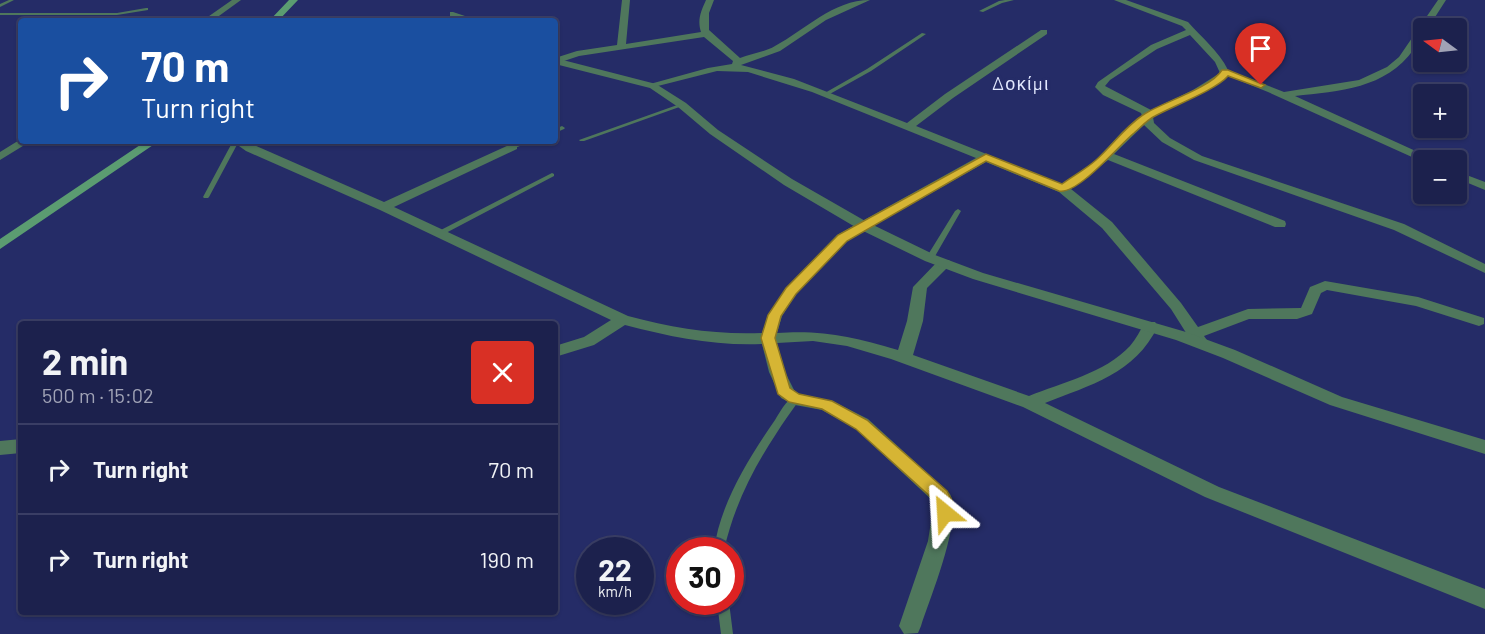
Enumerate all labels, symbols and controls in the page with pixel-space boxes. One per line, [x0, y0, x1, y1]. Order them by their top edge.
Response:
north arrow [1413, 18, 1467, 72]
map controls [1413, 18, 1467, 204]
pin [1235, 23, 1286, 85]
icon: arrive [1244, 32, 1277, 65]
text: 70 m [141, 40, 229, 90]
icon: right [42, 42, 120, 120]
district label: Δοκίμι [992, 72, 1050, 94]
button: + [1413, 84, 1467, 138]
text: Turn right [141, 91, 255, 123]
button: − [1413, 150, 1467, 204]
text: 2 min [42, 339, 128, 382]
button: close [471, 341, 534, 404]
text: 500 m · 15:02 [42, 383, 154, 407]
icon: right [42, 453, 75, 486]
text: Turn right [93, 456, 188, 482]
text: 70 m [489, 456, 534, 482]
position arrow [913, 481, 977, 545]
speed limit sign: 30 [666, 537, 744, 615]
icon: right [42, 543, 75, 576]
text: Turn right [93, 546, 188, 572]
text: 190 m [480, 546, 534, 572]
text: 22 [598, 551, 632, 587]
text: km/h [598, 582, 632, 600]

